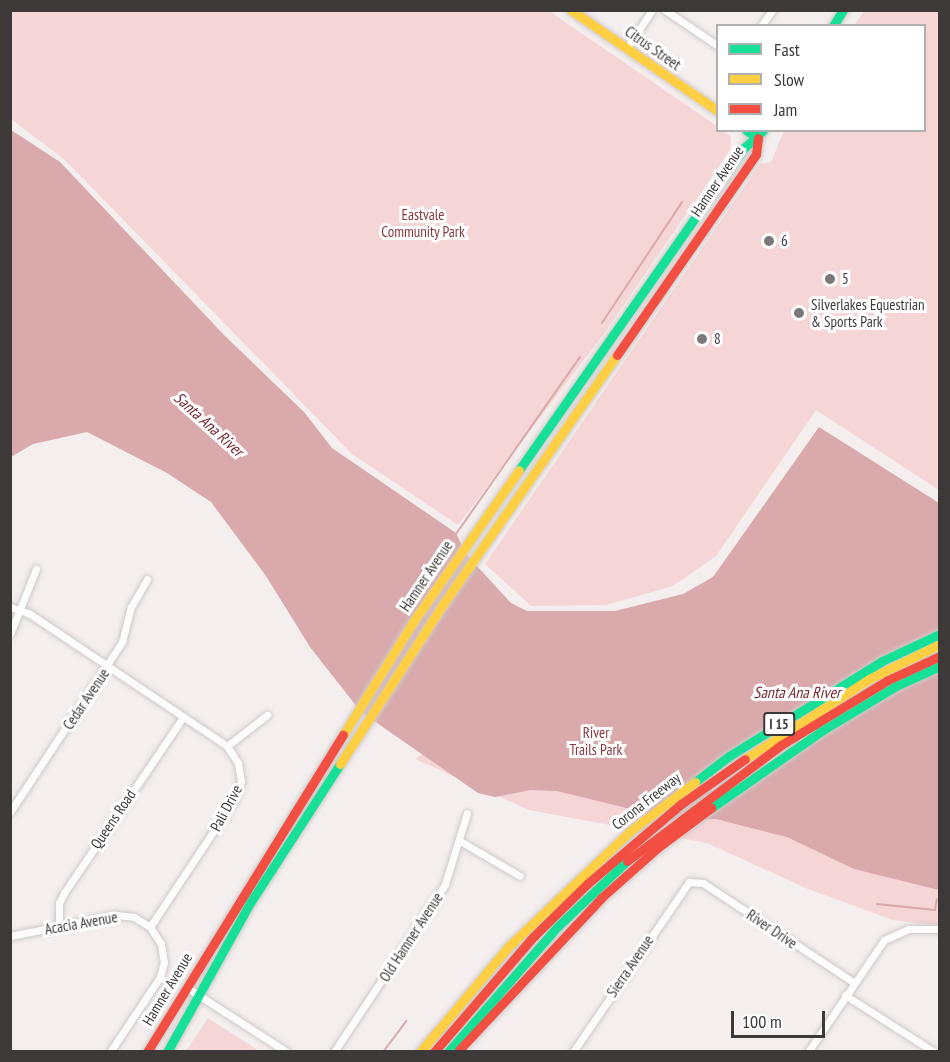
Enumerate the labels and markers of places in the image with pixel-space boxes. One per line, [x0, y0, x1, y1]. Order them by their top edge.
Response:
place label: 6 [781, 232, 788, 250]
marker: 6 [762, 234, 776, 248]
place label: 5 [842, 270, 849, 288]
marker: 5 [823, 272, 837, 286]
place label: Silverlakes Equestrian & Sports Park [811, 295, 925, 330]
marker: Silverlakes Equestrian & Sports Park [792, 306, 806, 320]
place label: 8 [714, 330, 721, 348]
marker: 8 [695, 332, 709, 346]

